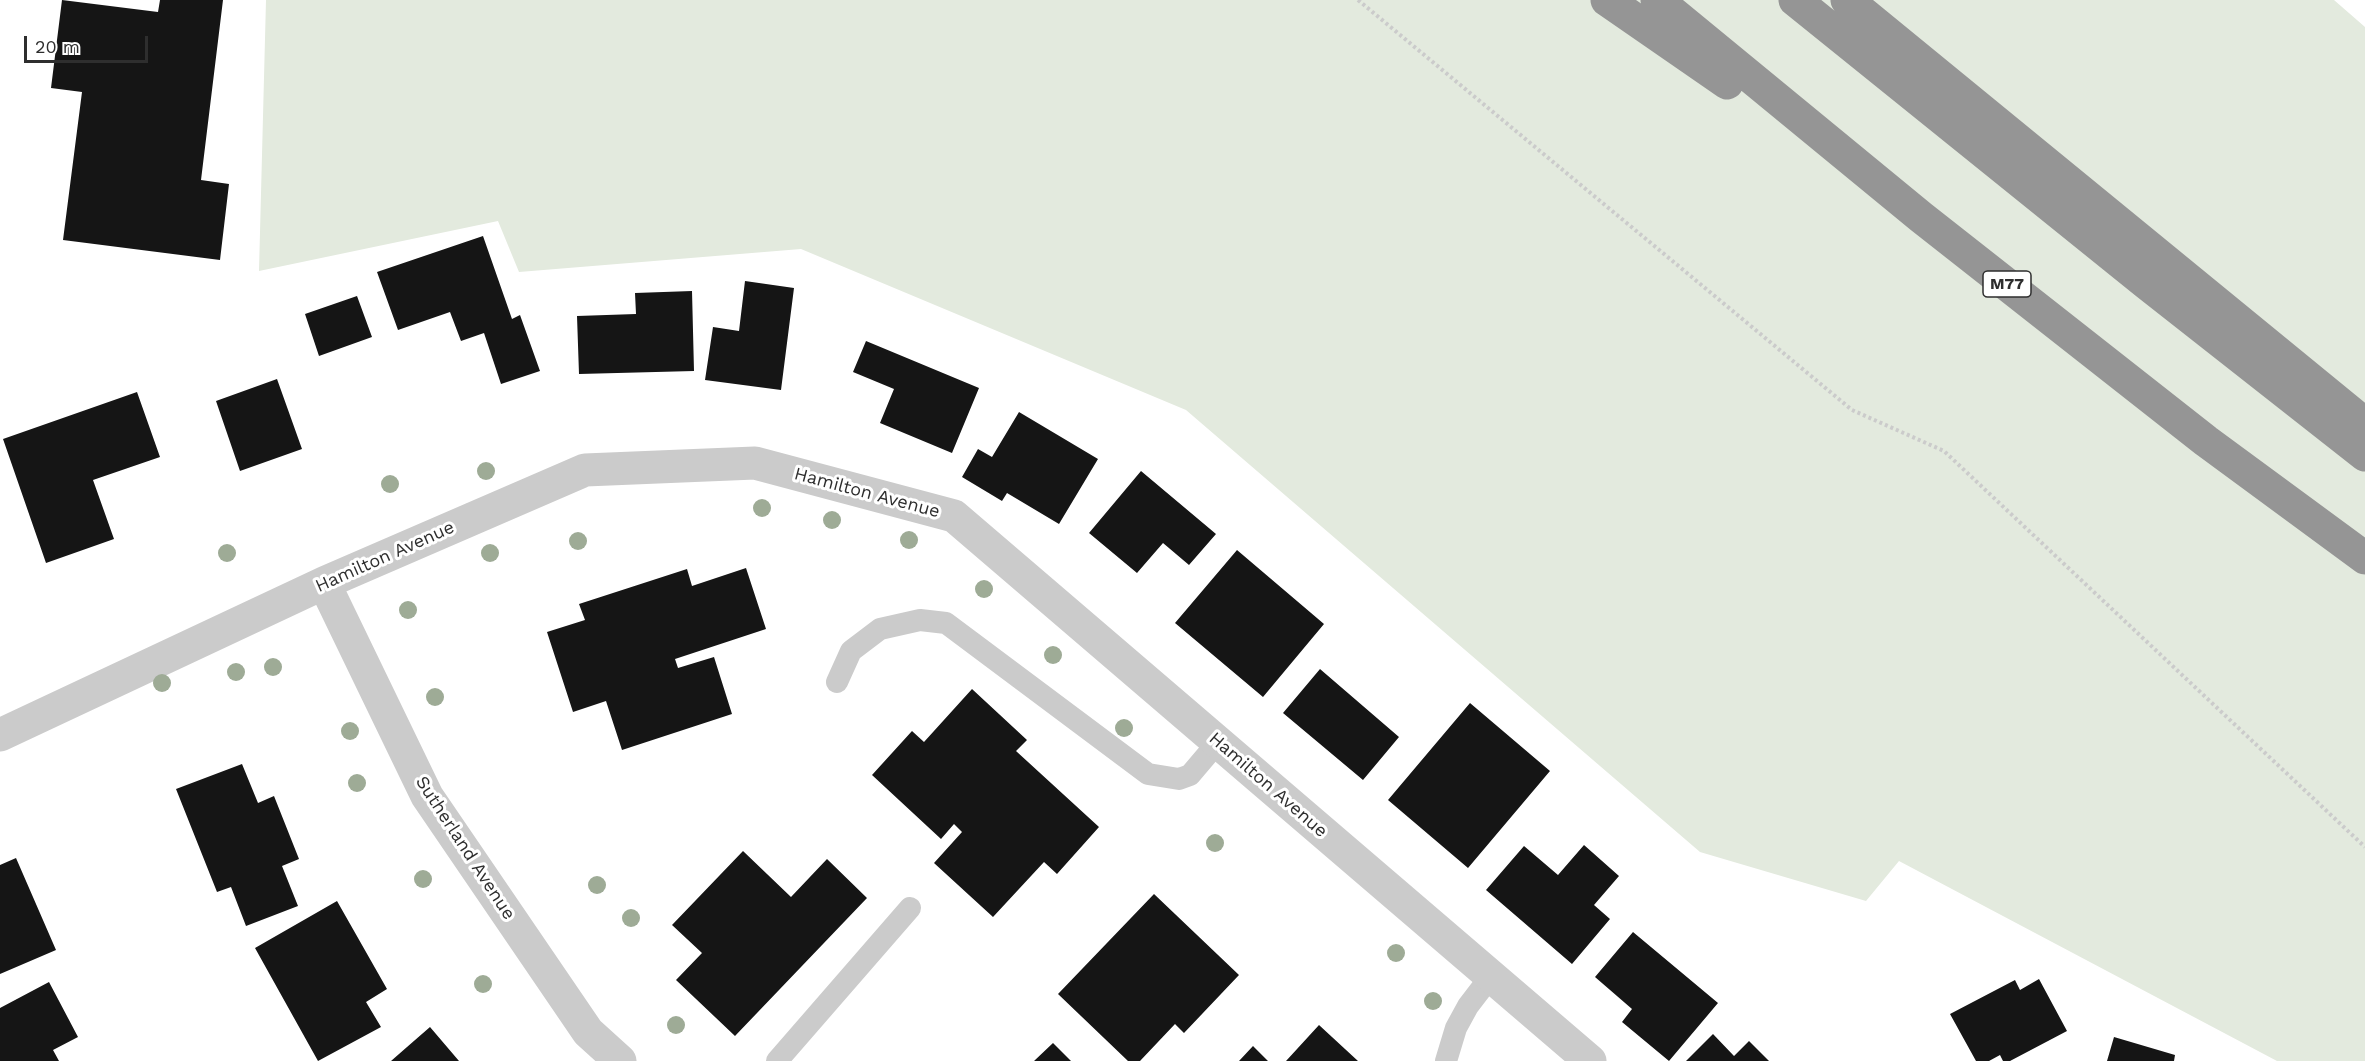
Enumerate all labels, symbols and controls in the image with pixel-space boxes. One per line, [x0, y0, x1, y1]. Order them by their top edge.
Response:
scale bar [27, 24, 152, 62]
text: 20 m [35, 36, 80, 57]
road number: M77 [1983, 271, 2031, 297]
street label: Hamilton Avenue [792, 463, 942, 523]
street label: Hamilton Avenue [312, 517, 458, 597]
street label: Hamilton Avenue [1204, 728, 1332, 842]
street label: Sutherland Avenue [410, 772, 520, 924]

